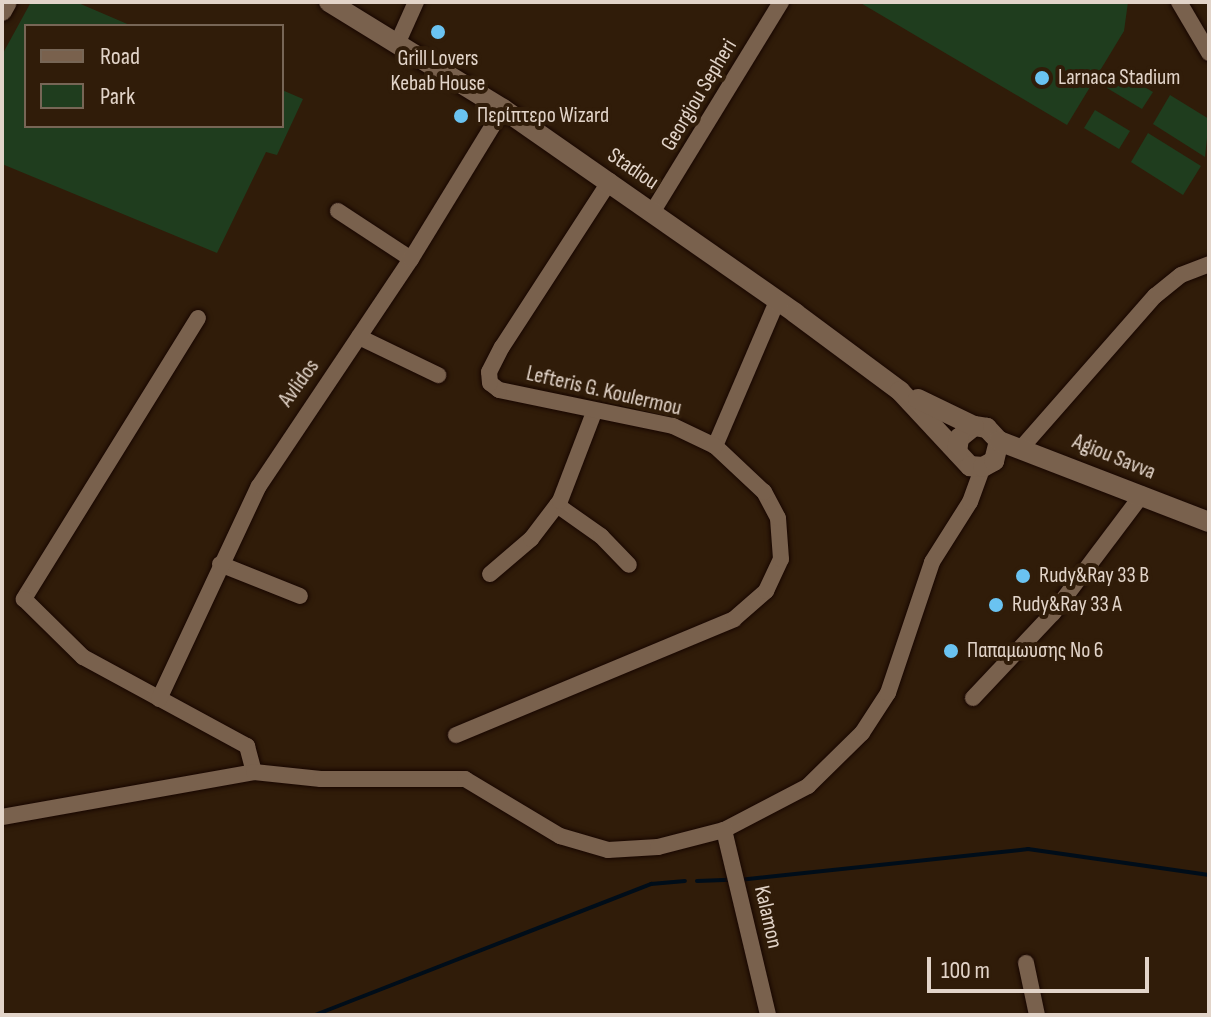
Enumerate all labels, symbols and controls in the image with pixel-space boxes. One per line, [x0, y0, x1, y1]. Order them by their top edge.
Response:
marker: Grill Lovers Kebab House [429, 23, 447, 41]
legend [24, 24, 284, 128]
street label: Georgiou Sepheri [655, 34, 743, 156]
text: Road [100, 42, 140, 71]
place label: Grill Lovers Kebab House [391, 45, 485, 96]
place label: Larnaca Stadium [1058, 65, 1180, 91]
marker: Larnaca Stadium [1033, 69, 1051, 87]
text: Park [100, 82, 135, 111]
place label: Περίπτερο Wizard [477, 103, 609, 129]
marker: Περίπτερο Wizard [452, 107, 470, 125]
street label: Stadiou [602, 142, 664, 196]
street label: Avlidos [273, 354, 325, 412]
street label: Lefteris G. Koulermou [524, 360, 684, 422]
street label: Agiou Savva [1069, 428, 1159, 486]
place label: Rudy&Ray 33 B [1039, 563, 1149, 589]
marker: Rudy&Ray 33 B [1014, 567, 1032, 585]
place label: Rudy&Ray 33 A [1012, 592, 1122, 618]
marker: Rudy&Ray 33 A [987, 596, 1005, 614]
place label: Παπαμωυσης No 6 [967, 638, 1103, 664]
marker: Παπαμωυσης No 6 [942, 642, 960, 660]
street label: Kalamon [748, 883, 788, 951]
scale bar [931, 941, 1153, 991]
text: 100 m [941, 956, 990, 985]

